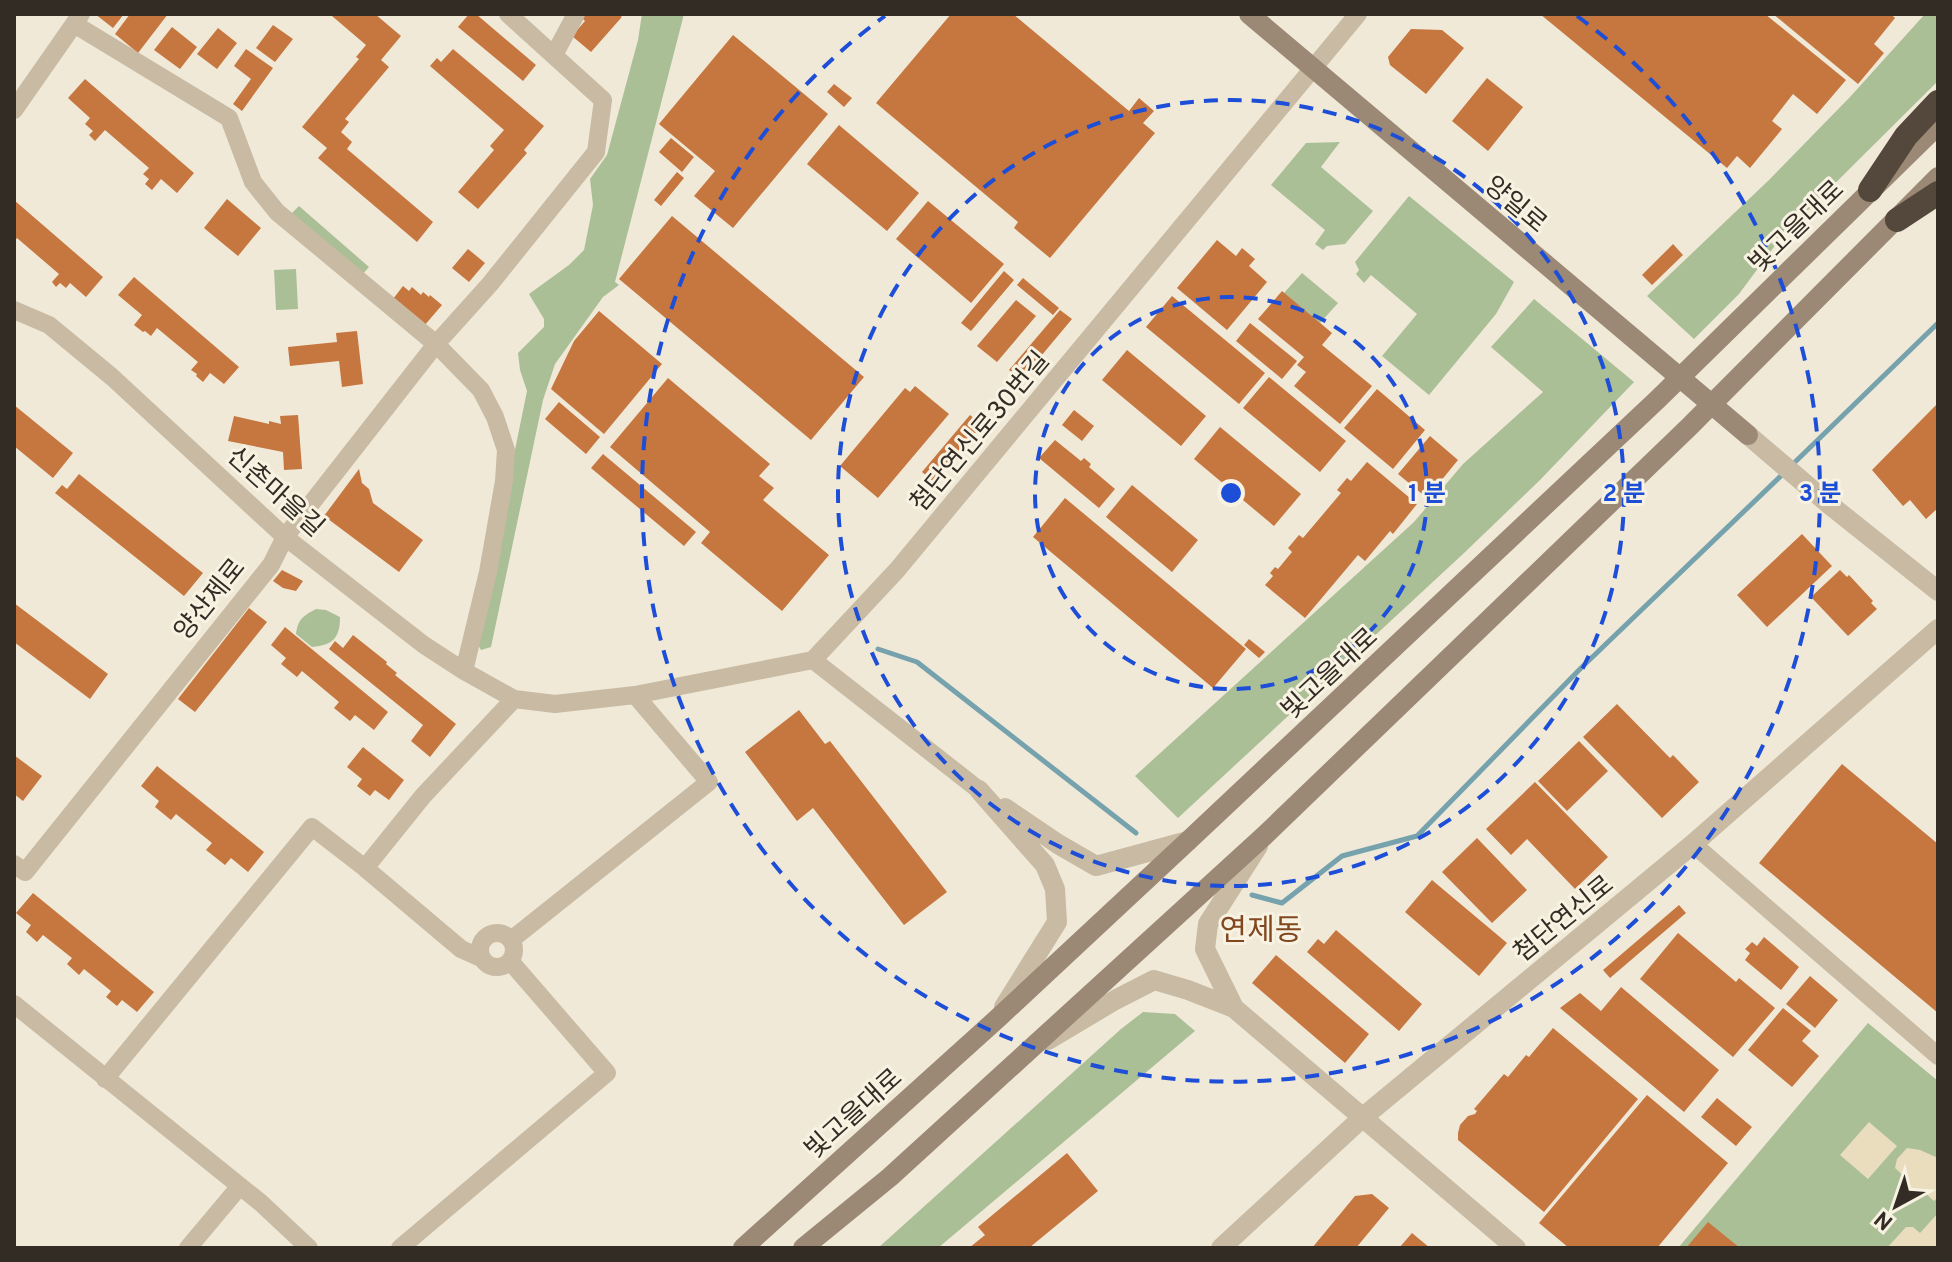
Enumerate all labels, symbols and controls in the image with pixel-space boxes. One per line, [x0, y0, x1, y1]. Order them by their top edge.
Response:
street label: 양일로 [1476, 170, 1552, 242]
street label: 빛고을대로 [1743, 174, 1852, 281]
street label: 첨단연신로30번길 [904, 346, 1058, 520]
street label: 신촌마을길 [219, 441, 330, 545]
centre of rings [1217, 479, 1245, 507]
text: 1 분 [1408, 480, 1446, 510]
text: 2 분 [1603, 480, 1645, 510]
text: 3 분 [1799, 480, 1841, 510]
street label: 양산제로 [168, 553, 254, 648]
street label: 빛고을대로 [1276, 622, 1386, 728]
street label: 첨단연신로 [1508, 869, 1621, 970]
district label: 연제동 [1220, 914, 1302, 951]
street label: 빛고을대로 [799, 1063, 910, 1167]
north arrow [1856, 1166, 1936, 1246]
text: N [1870, 1204, 1899, 1235]

